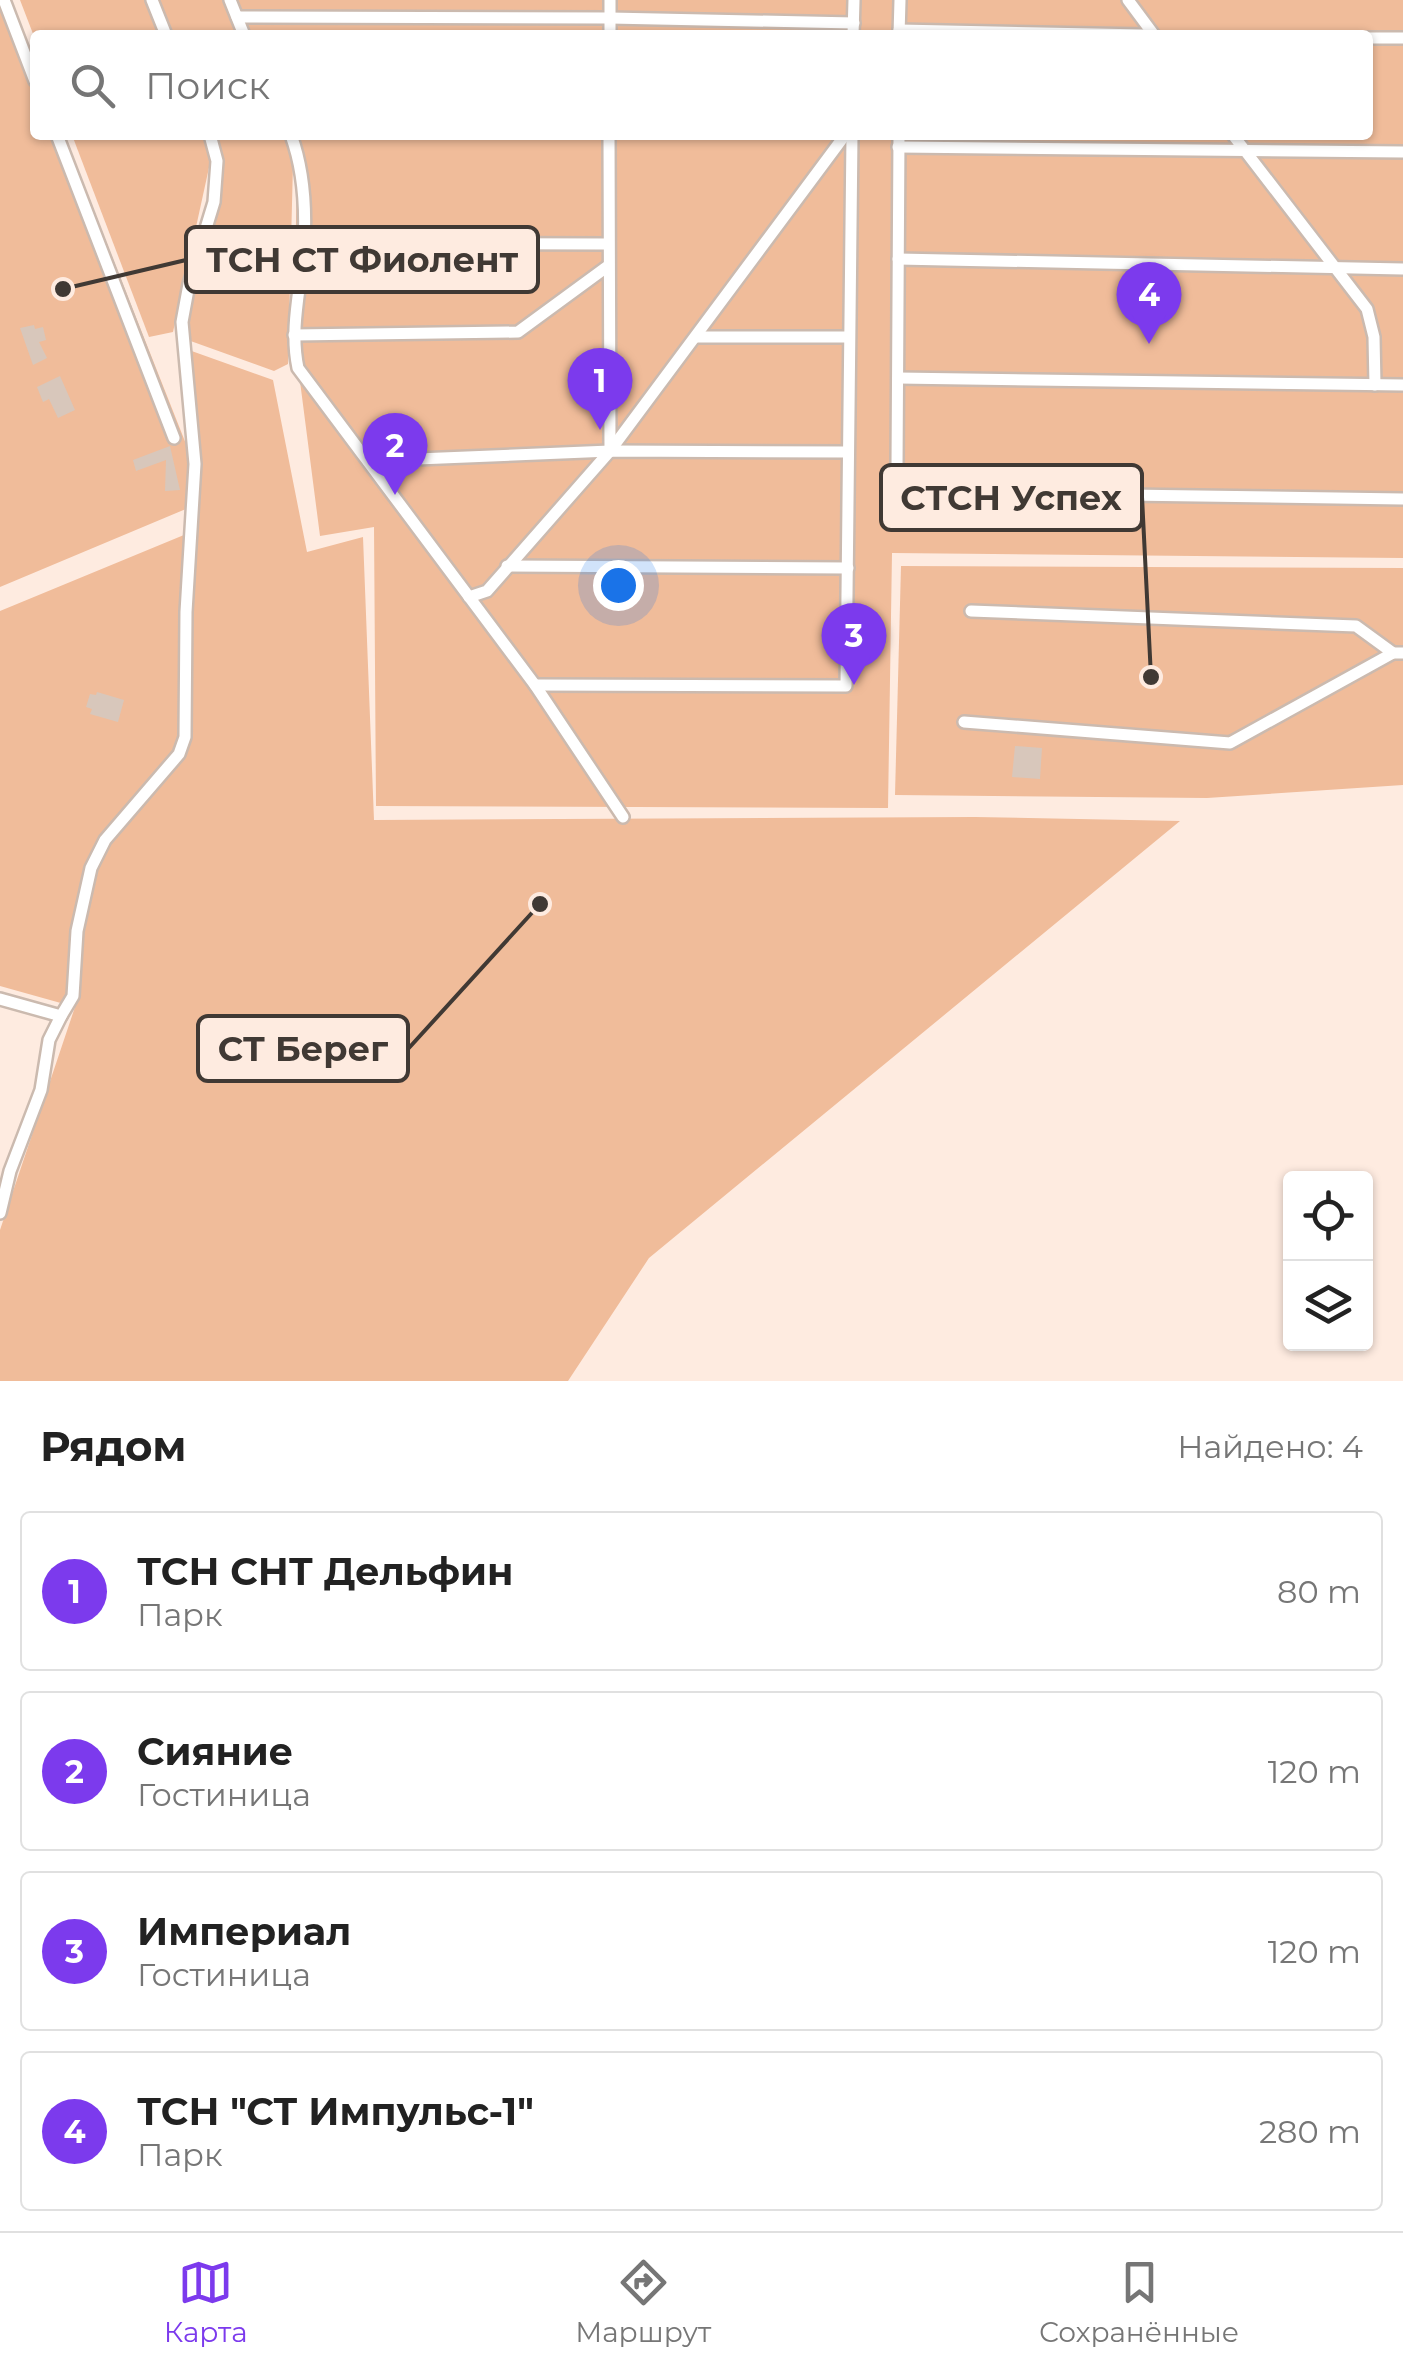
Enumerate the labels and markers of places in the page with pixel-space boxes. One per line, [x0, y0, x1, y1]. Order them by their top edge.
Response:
callout: ТСН СТ Фиолент [186, 227, 538, 292]
pin: 4 [1116, 262, 1182, 344]
pin: 1 [568, 348, 632, 430]
pin: 2 [362, 412, 428, 495]
callout: СТСН Успех [881, 465, 1142, 530]
pin: 3 [822, 602, 886, 685]
callout: СТ Берег [198, 1016, 408, 1081]

